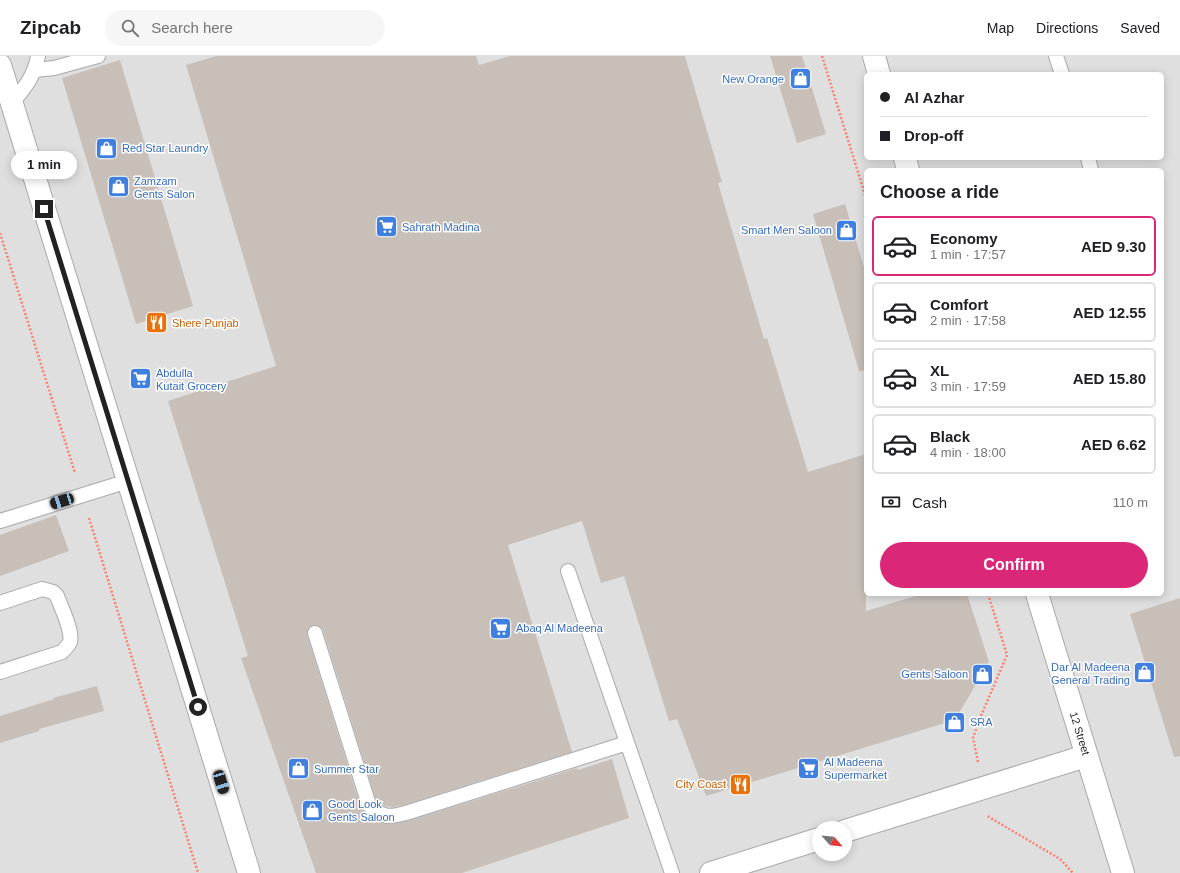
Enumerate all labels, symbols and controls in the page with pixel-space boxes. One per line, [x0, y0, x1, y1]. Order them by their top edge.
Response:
search box [105, 10, 385, 46]
text: Zipcab [20, 17, 81, 38]
icon: search [119, 17, 141, 39]
text: Search here [151, 19, 233, 36]
text: Map [987, 20, 1014, 36]
text: Directions [1036, 20, 1098, 36]
text: Saved [1120, 20, 1160, 36]
shop icon: New Orange [787, 66, 813, 92]
place label: New Orange [722, 73, 784, 85]
text: Al Azhar [904, 89, 964, 106]
text: Drop-off [904, 127, 963, 144]
shop icon: Red Star Laundry [94, 135, 120, 161]
place label: Red Star Laundry [122, 142, 209, 154]
callout: 1 min [11, 151, 77, 179]
text: 1 min [27, 157, 61, 172]
shop icon: Zamzam Gents Salon [106, 174, 132, 200]
place label: Zamzam Gents Salon [134, 175, 195, 200]
text: Choose a ride [880, 182, 999, 202]
route end [35, 200, 53, 218]
supermarket icon: Sahrath Madina [374, 214, 400, 240]
shop icon: Smart Men Saloon [834, 217, 860, 243]
place label: Sahrath Madina [402, 221, 481, 233]
place label: Smart Men Saloon [741, 224, 832, 236]
icon: car [882, 228, 918, 264]
text: Economy [930, 230, 998, 247]
text: AED 9.30 [1081, 238, 1146, 255]
text: 1 min · 17:57 [930, 247, 1006, 262]
icon: car [882, 294, 918, 330]
text: Comfort [930, 296, 988, 313]
text: AED 12.55 [1073, 304, 1146, 321]
restaurant icon: Shere Punjab [144, 310, 170, 336]
text: 2 min · 17:58 [930, 313, 1006, 328]
place label: Shere Punjab [172, 317, 239, 329]
icon: car [882, 360, 918, 396]
text: XL [930, 362, 949, 379]
supermarket icon: Abdulla Kutait Grocery [127, 366, 153, 392]
place label: Abdulla Kutait Grocery [156, 367, 227, 392]
text: AED 15.80 [1073, 370, 1146, 387]
text: 3 min · 17:59 [930, 379, 1006, 394]
icon: car [882, 426, 918, 462]
text: Black [930, 428, 970, 445]
text: AED 6.62 [1081, 436, 1146, 453]
text: 4 min · 18:00 [930, 445, 1006, 460]
icon: cash [880, 491, 902, 513]
car [49, 492, 75, 510]
text: Cash [912, 494, 947, 511]
text: 110 m [1113, 495, 1148, 510]
button: Confirm [880, 542, 1148, 588]
supermarket icon: Abaq Al Madeena [488, 615, 514, 641]
place label: Abaq Al Madeena [516, 622, 604, 634]
shop icon: Dar Al Madeena General Trading [1132, 660, 1158, 686]
shop icon: Gents Saloon [970, 661, 996, 687]
place label: Dar Al Madeena General Trading [1051, 661, 1131, 686]
place label: Gents Saloon [901, 668, 968, 680]
route start [189, 698, 207, 716]
shop icon: SRA [942, 709, 968, 735]
street label: 12 Street [1068, 710, 1092, 757]
place label: SRA [970, 716, 993, 728]
supermarket icon: Al Madeena Supermarket [796, 755, 822, 781]
shop icon: Summer Star [285, 756, 311, 782]
place label: Al Madeena Supermarket [824, 756, 887, 781]
place label: Summer Star [314, 763, 379, 775]
car [212, 769, 230, 795]
restaurant icon: City Coast [728, 771, 754, 797]
place label: City Coast [675, 778, 726, 790]
shop icon: Good Look Gents Saloon [299, 797, 325, 823]
place label: Good Look Gents Saloon [328, 798, 395, 823]
north arrow [812, 821, 852, 861]
map controls [812, 821, 852, 861]

